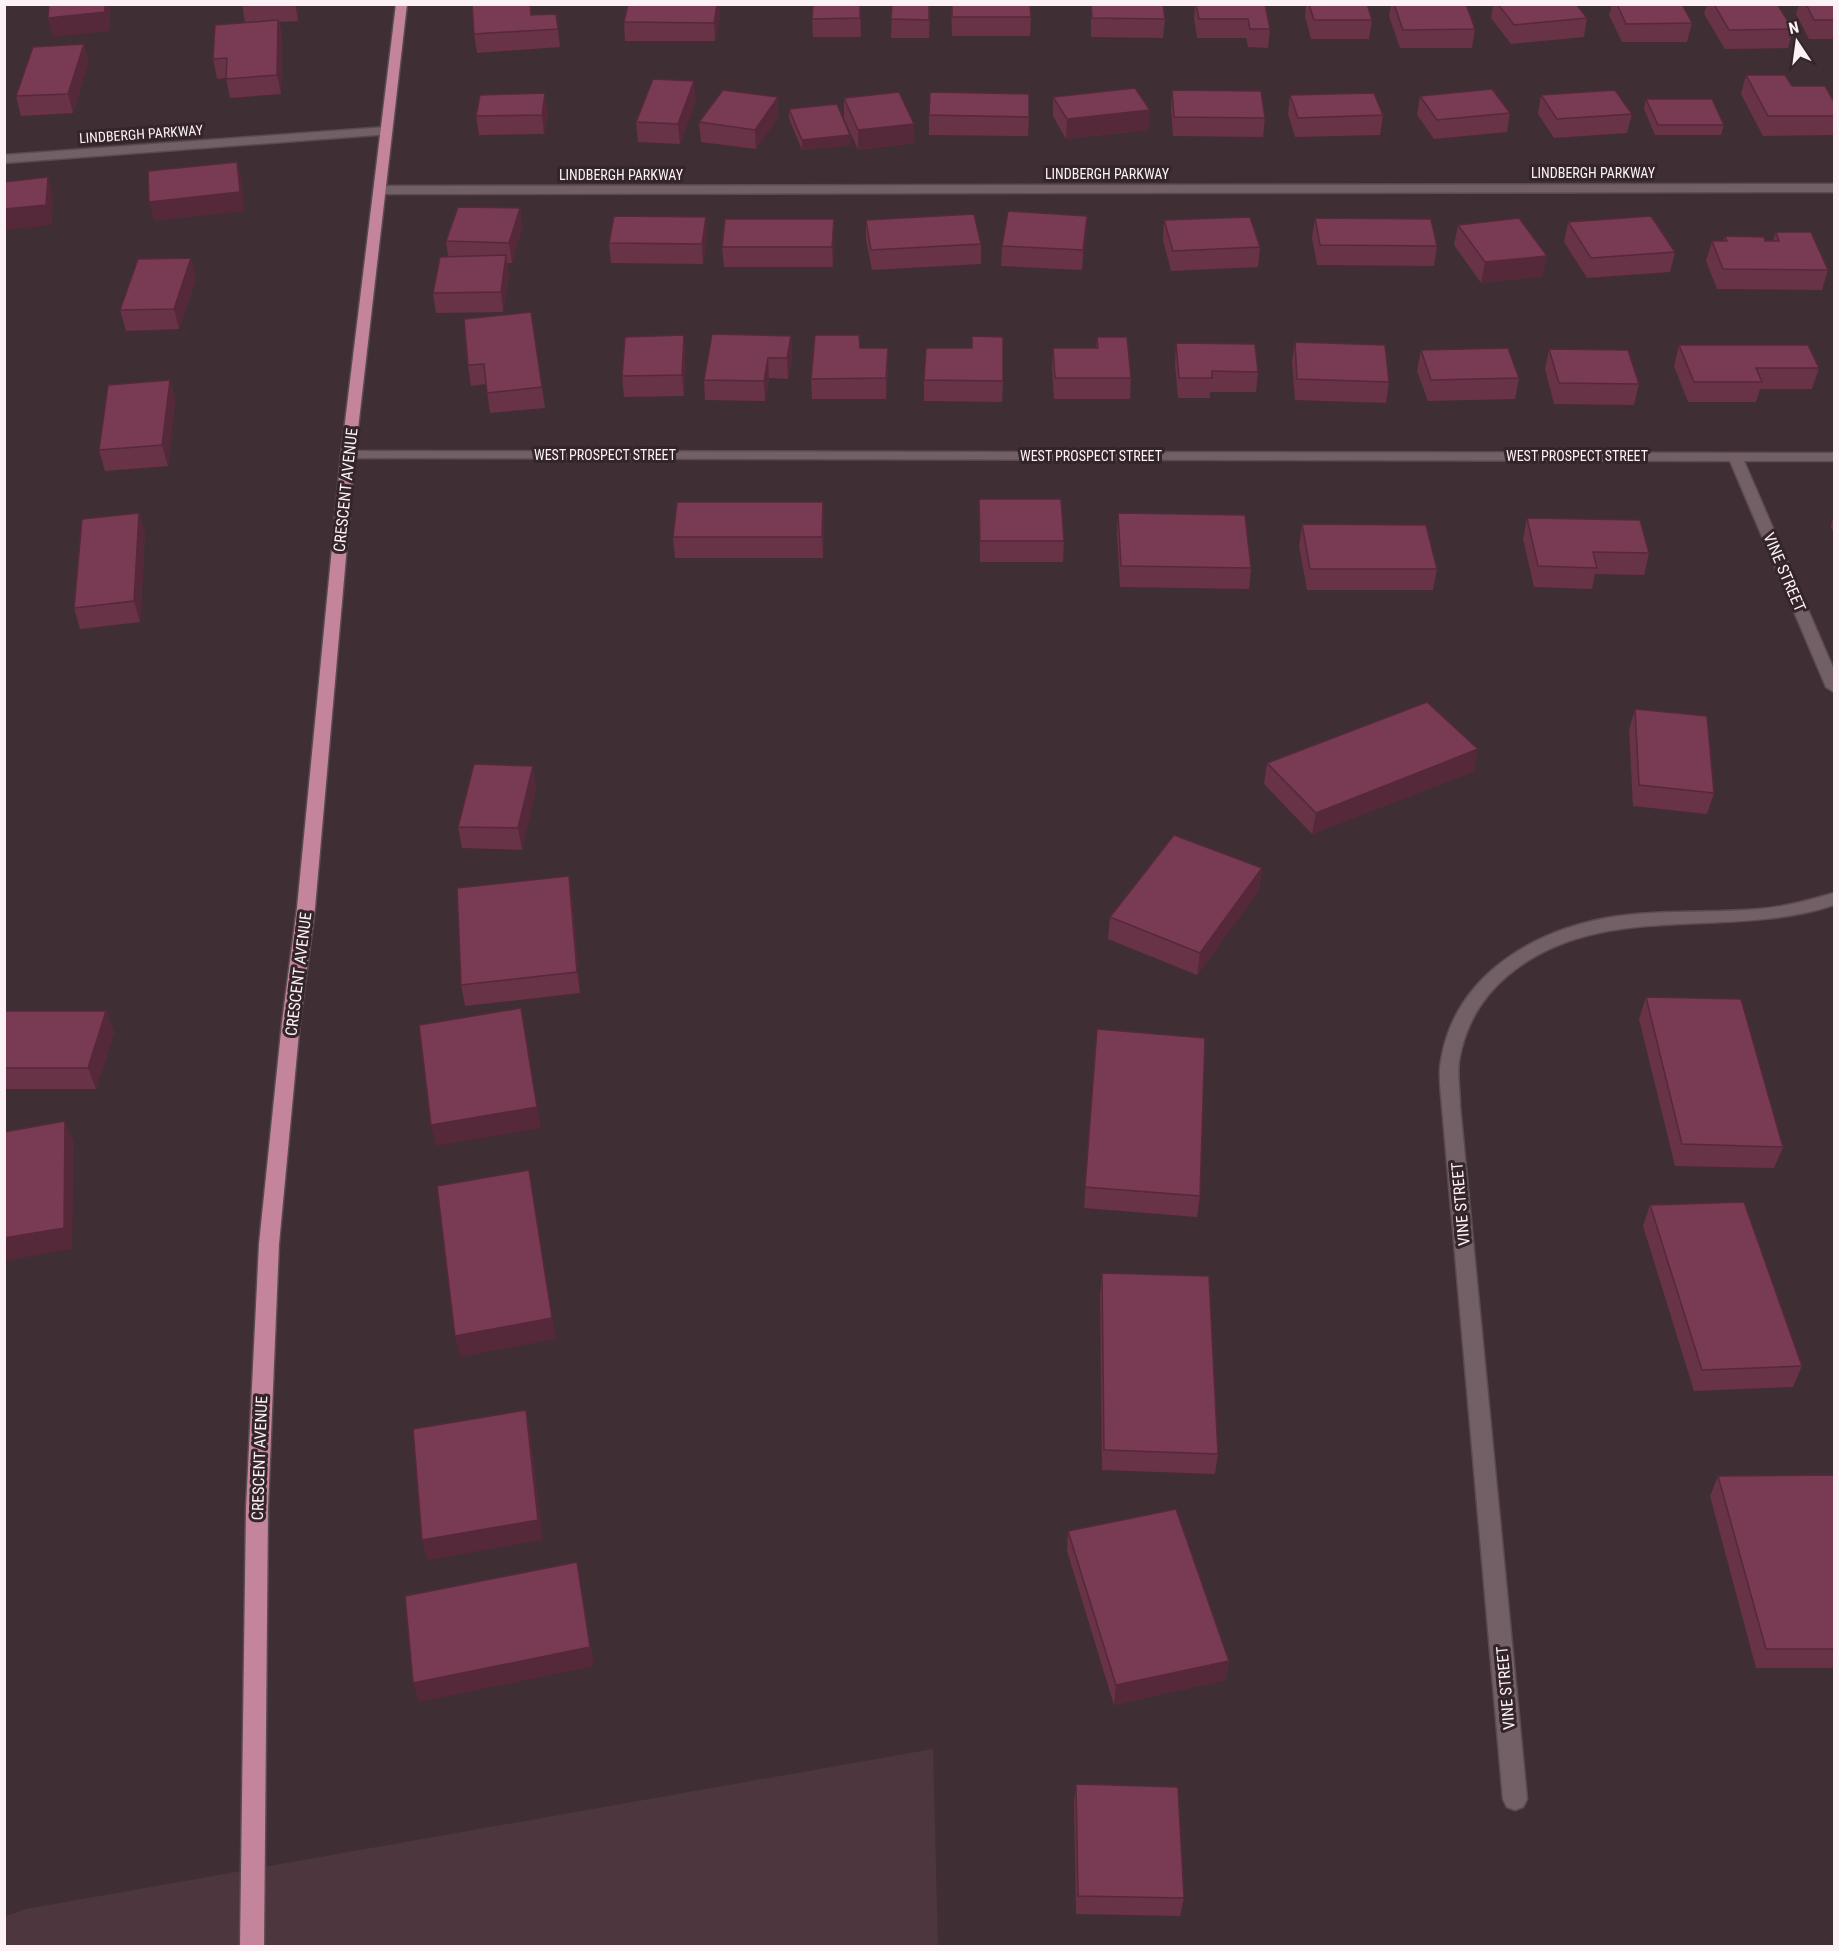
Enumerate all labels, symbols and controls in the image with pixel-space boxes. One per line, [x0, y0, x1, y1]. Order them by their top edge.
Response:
north arrow [1767, 12, 1827, 72]
text: N [1787, 18, 1801, 38]
street label: LINDBERGH PARKWAY [79, 122, 204, 146]
street label: LINDBERGH PARKWAY [1531, 165, 1656, 181]
street label: LINDBERGH PARKWAY [1045, 166, 1170, 182]
street label: LINDBERGH PARKWAY [559, 167, 684, 183]
street label: CRESCENT AVENUE [330, 427, 361, 553]
street label: WEST PROSPECT STREET [534, 447, 676, 463]
street label: WEST PROSPECT STREET [1020, 448, 1162, 464]
street label: WEST PROSPECT STREET [1506, 448, 1648, 464]
street label: VINE STREET [1759, 530, 1810, 615]
street label: CRESCENT AVENUE [281, 911, 316, 1037]
street label: VINE STREET [1447, 1161, 1474, 1247]
street label: CRESCENT AVENUE [248, 1395, 271, 1521]
street label: VINE STREET [1492, 1645, 1519, 1731]

